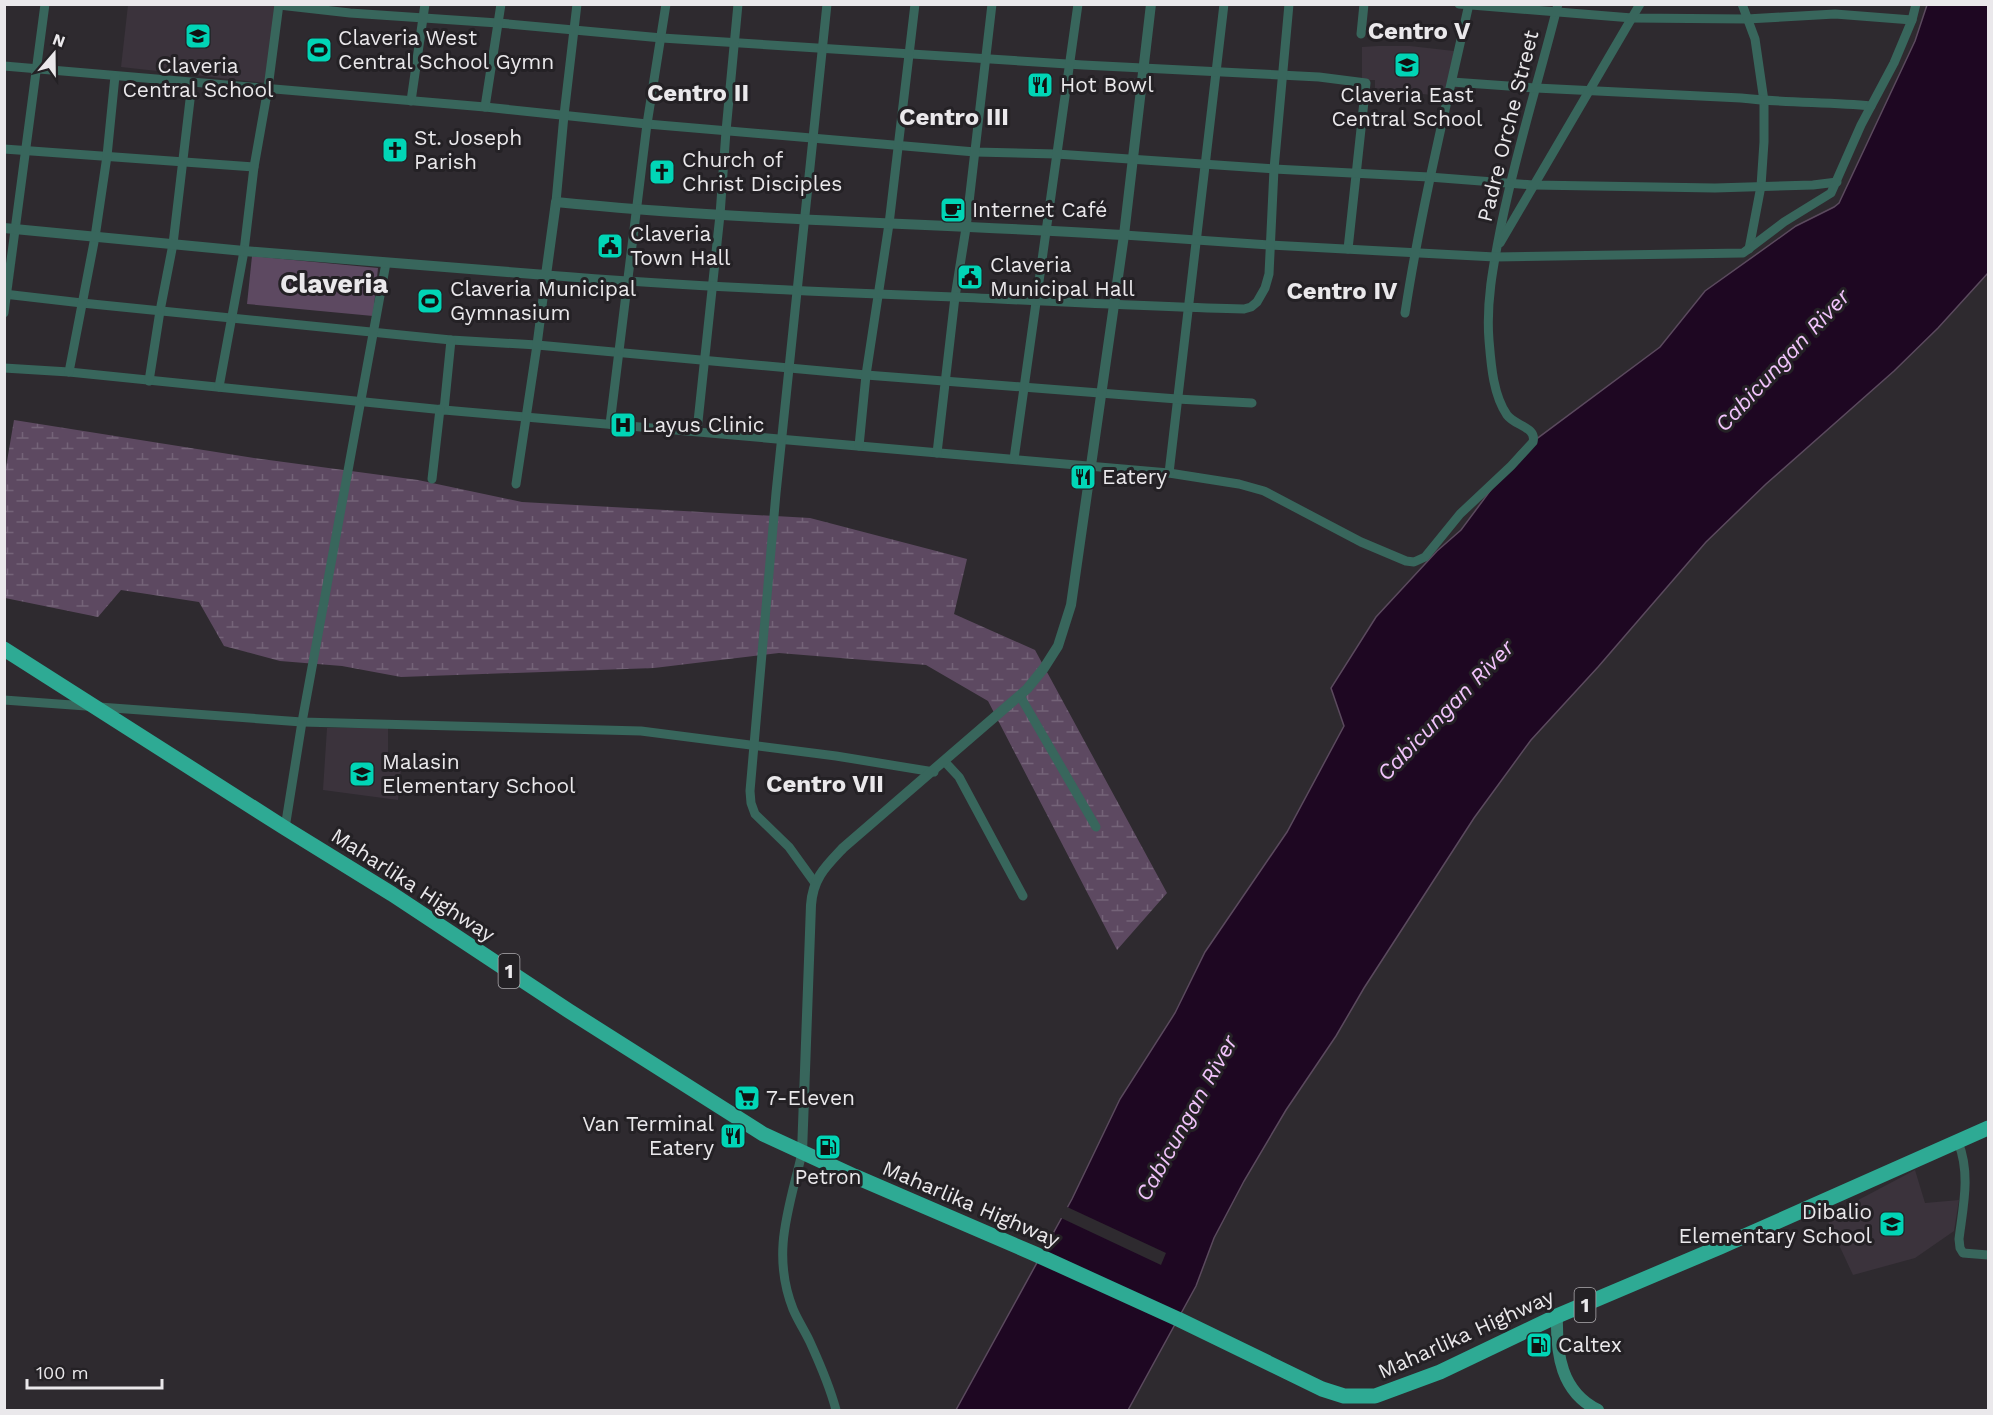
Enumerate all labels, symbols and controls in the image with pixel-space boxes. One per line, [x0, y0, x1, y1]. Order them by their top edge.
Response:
district label: Centro V [1368, 17, 1471, 45]
school or university icon: Claveria Central School [183, 21, 213, 51]
north arrow [24, 24, 84, 84]
place label: Claveria West Central School Gymn [338, 25, 554, 74]
street label: Padre Orche Street [1472, 27, 1543, 224]
text: N [50, 29, 68, 51]
sports icon: Claveria West Central School Gymn [304, 35, 334, 65]
school or university icon: Claveria East Central School [1392, 50, 1422, 80]
place label: Claveria Central School [122, 53, 274, 102]
restaurant icon: Hot Bowl [1025, 70, 1055, 100]
place label: Hot Bowl [1060, 72, 1154, 97]
district label: Centro II [647, 79, 749, 107]
place label: Claveria East Central School [1331, 82, 1483, 131]
district label: Centro III [899, 103, 1009, 131]
place label: St. Joseph Parish [414, 125, 522, 174]
church icon: St. Joseph Parish [380, 135, 410, 165]
place label: Church of Christ Disciples [682, 147, 842, 196]
church icon: Church of Christ Disciples [647, 157, 677, 187]
cafe icon: Internet Café [938, 195, 968, 225]
place label: Internet Café [972, 197, 1107, 222]
place label: Claveria Town Hall [630, 221, 731, 270]
public building icon: Claveria Town Hall [595, 231, 625, 261]
place label: Claveria Municipal Hall [990, 252, 1135, 301]
public building icon: Claveria Municipal Hall [955, 262, 985, 292]
district label: Claveria [280, 268, 388, 300]
place label: Claveria Municipal Gymnasium [450, 276, 637, 325]
district label: Centro IV [1287, 277, 1398, 305]
water label: Cabicungan River [1710, 283, 1856, 437]
sports icon: Claveria Municipal Gymnasium [415, 286, 445, 316]
hospital icon: Layus Clinic [608, 410, 638, 440]
place label: Layus Clinic [642, 412, 765, 437]
restaurant icon: Eatery [1068, 462, 1098, 492]
place label: Eatery [1102, 464, 1167, 489]
water label: Cabicungan River [1372, 634, 1520, 786]
place label: Malasin Elementary School [382, 749, 576, 798]
school or university icon: Malasin Elementary School [347, 759, 377, 789]
district label: Centro VII [766, 770, 884, 798]
street label: Maharlika Highway [327, 822, 500, 947]
road number: 1 [498, 954, 520, 988]
water label: Cabicungan River [1131, 1030, 1243, 1205]
supermarket icon: 7-Eleven [732, 1083, 762, 1113]
place label: 7-Eleven [766, 1085, 855, 1110]
place label: Van Terminal Eatery [582, 1111, 715, 1160]
restaurant icon: Van Terminal Eatery [718, 1121, 748, 1151]
fuel station icon: Petron [813, 1132, 843, 1162]
street label: Maharlika Highway [879, 1155, 1064, 1252]
place label: Petron [794, 1164, 862, 1189]
place label: Dibalio Elementary School [1679, 1199, 1873, 1248]
school or university icon: Dibalio Elementary School [1877, 1209, 1907, 1239]
street label: Maharlika Highway [1374, 1283, 1558, 1384]
road number: 1 [1574, 1288, 1596, 1322]
fuel station icon: Caltex [1524, 1330, 1554, 1360]
place label: Caltex [1558, 1332, 1622, 1357]
scale bar [27, 1352, 162, 1390]
text: 100 m [36, 1362, 89, 1383]

